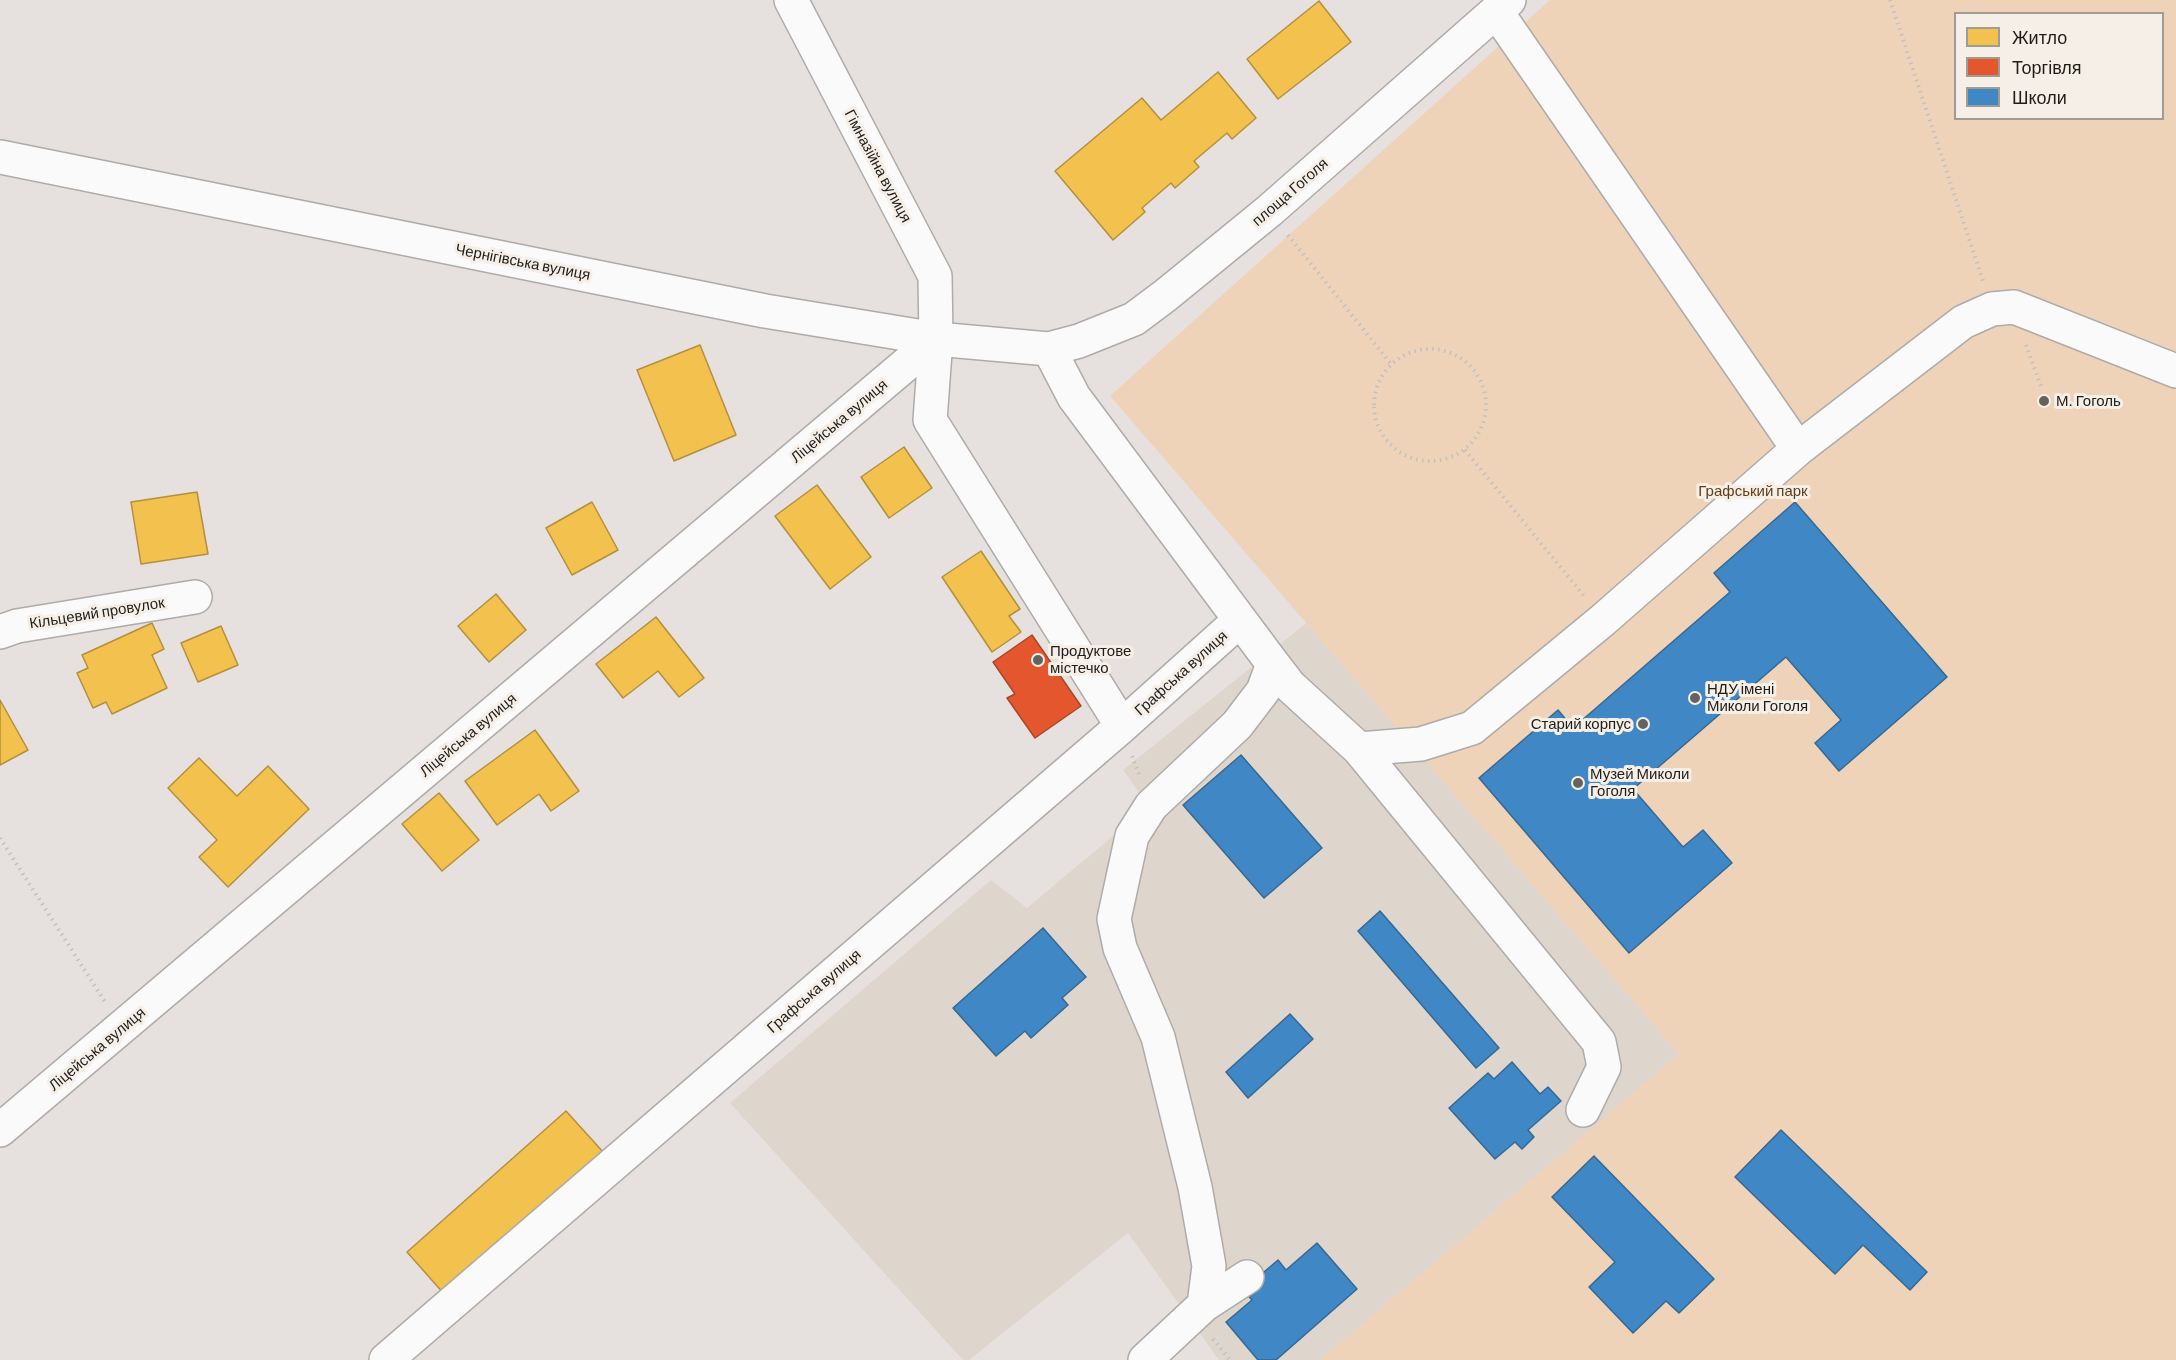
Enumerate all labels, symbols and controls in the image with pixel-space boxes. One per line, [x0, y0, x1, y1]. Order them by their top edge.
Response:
legend [1954, 12, 2164, 120]
text: Житло [2012, 26, 2067, 48]
text: Торгівля [2012, 56, 2082, 78]
text: Школи [2012, 86, 2067, 108]
street label: Гімназійна вулиця [841, 107, 915, 225]
street label: площа Гоголя [1248, 154, 1332, 230]
street label: Чернігівська вулиця [454, 240, 592, 284]
street label: Ліцейська вулиця [787, 375, 891, 467]
place label: М. Гоголь [2056, 392, 2121, 410]
marker: М. Гоголь [2037, 394, 2051, 408]
park label: Графський парк [1698, 482, 1808, 500]
street label: Кільцевий провулок [28, 593, 166, 633]
street label: Графська вулиця [1131, 627, 1231, 719]
place label: Продуктове містечко [1050, 642, 1131, 677]
marker: Продуктове містечко [1031, 653, 1045, 667]
place label: НДУ імені Миколи Гоголя [1707, 680, 1808, 715]
street label: Ліцейська вулиця [416, 689, 520, 781]
marker: НДУ імені Миколи Гоголя [1688, 691, 1702, 705]
place label: Старий корпус [1531, 715, 1631, 733]
marker: Старий корпус [1636, 717, 1650, 731]
place label: Музей Миколи Гоголя [1590, 765, 1689, 800]
marker: Музей Миколи Гоголя [1571, 776, 1585, 790]
street label: Графська вулиця [763, 945, 865, 1037]
street label: Ліцейська вулиця [45, 1003, 149, 1095]

